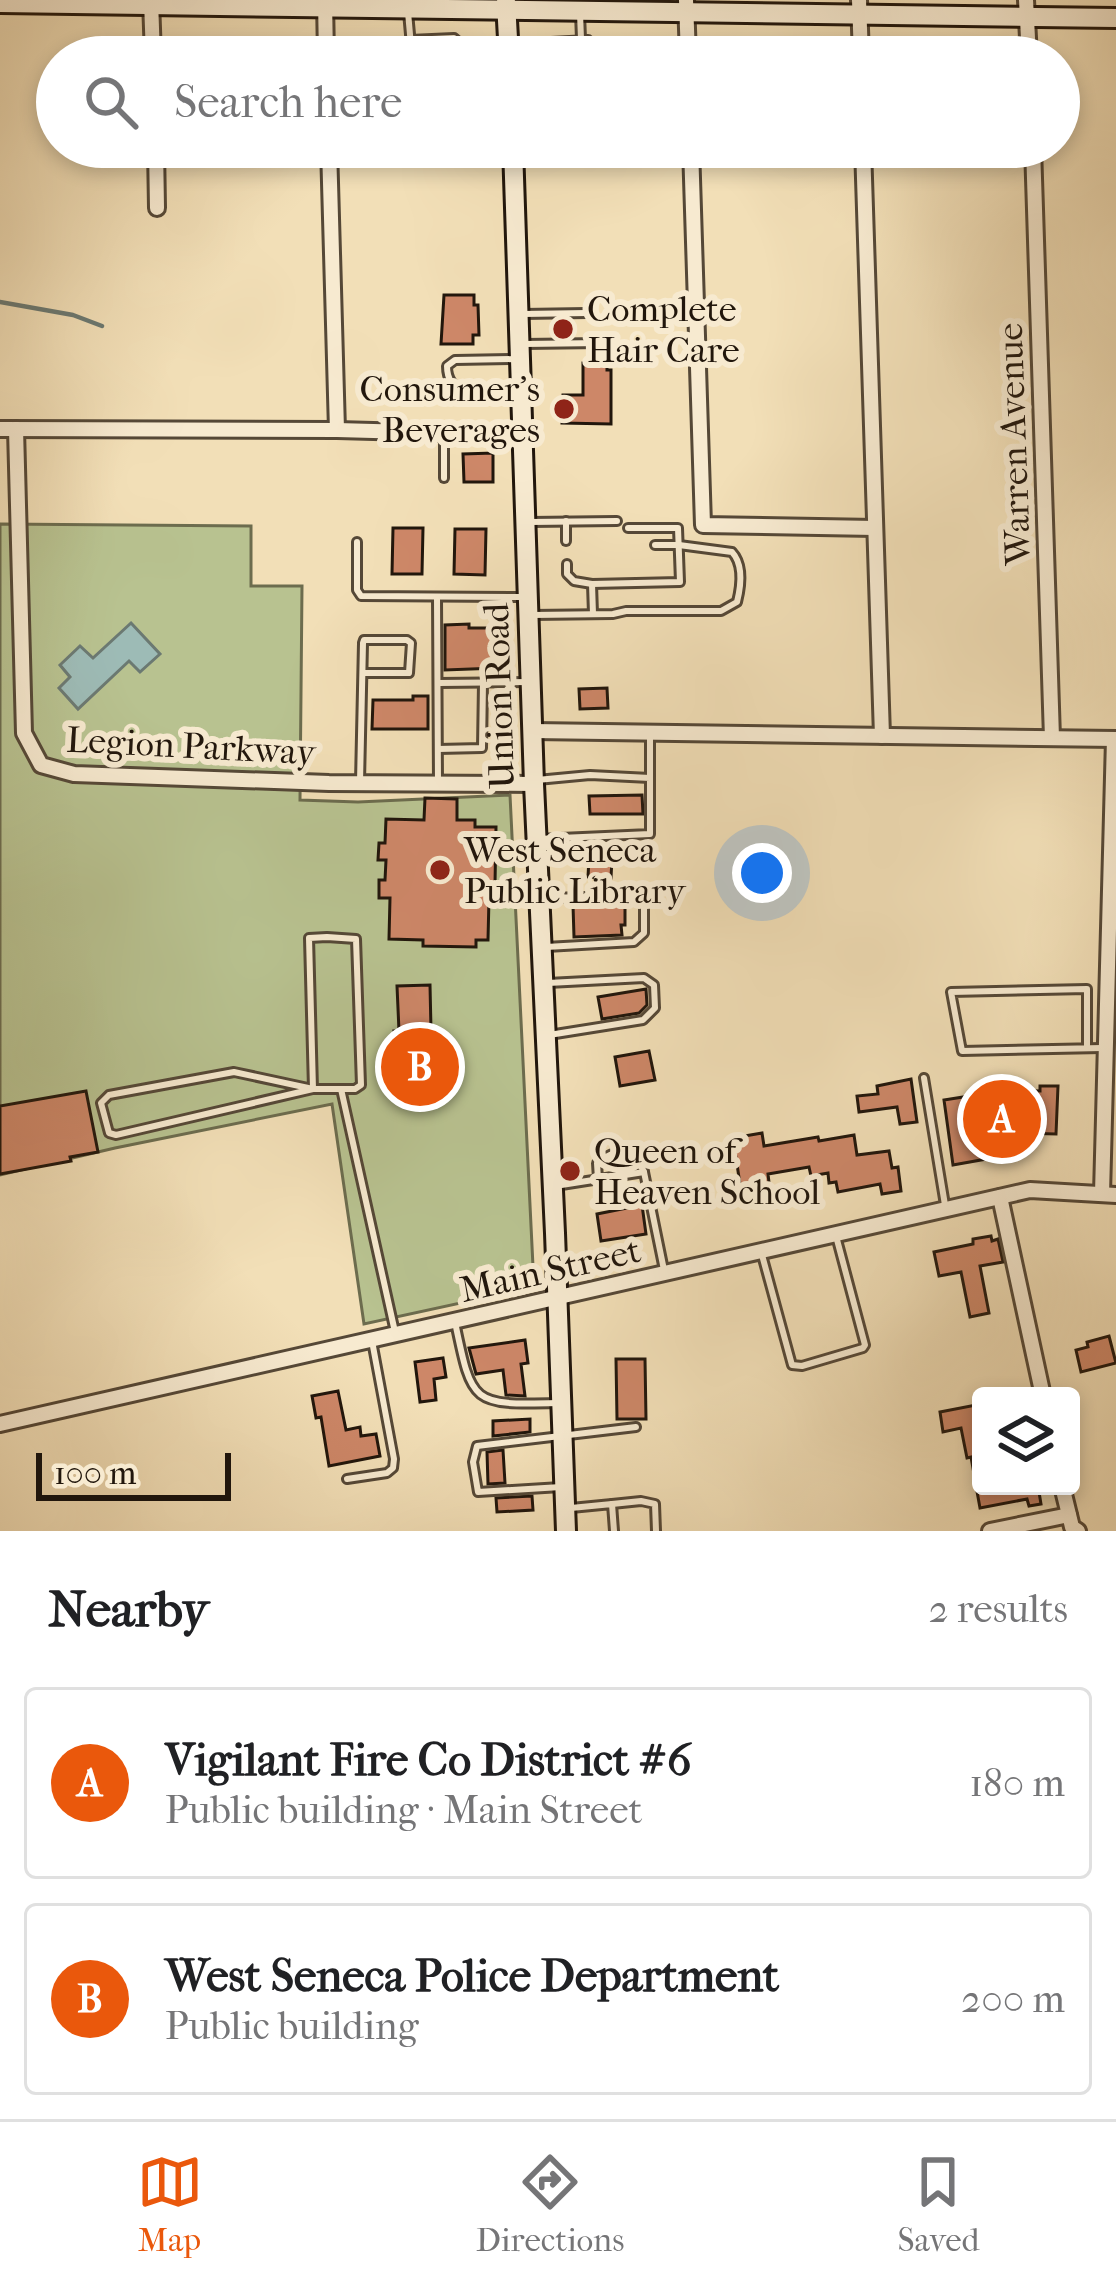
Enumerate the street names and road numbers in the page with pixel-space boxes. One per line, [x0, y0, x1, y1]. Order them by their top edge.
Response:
street label: Warren Avenue [989, 322, 1039, 567]
street label: Union Road [475, 602, 523, 790]
street label: Legion Parkway [65, 719, 318, 774]
street label: Main Street [456, 1229, 645, 1311]

